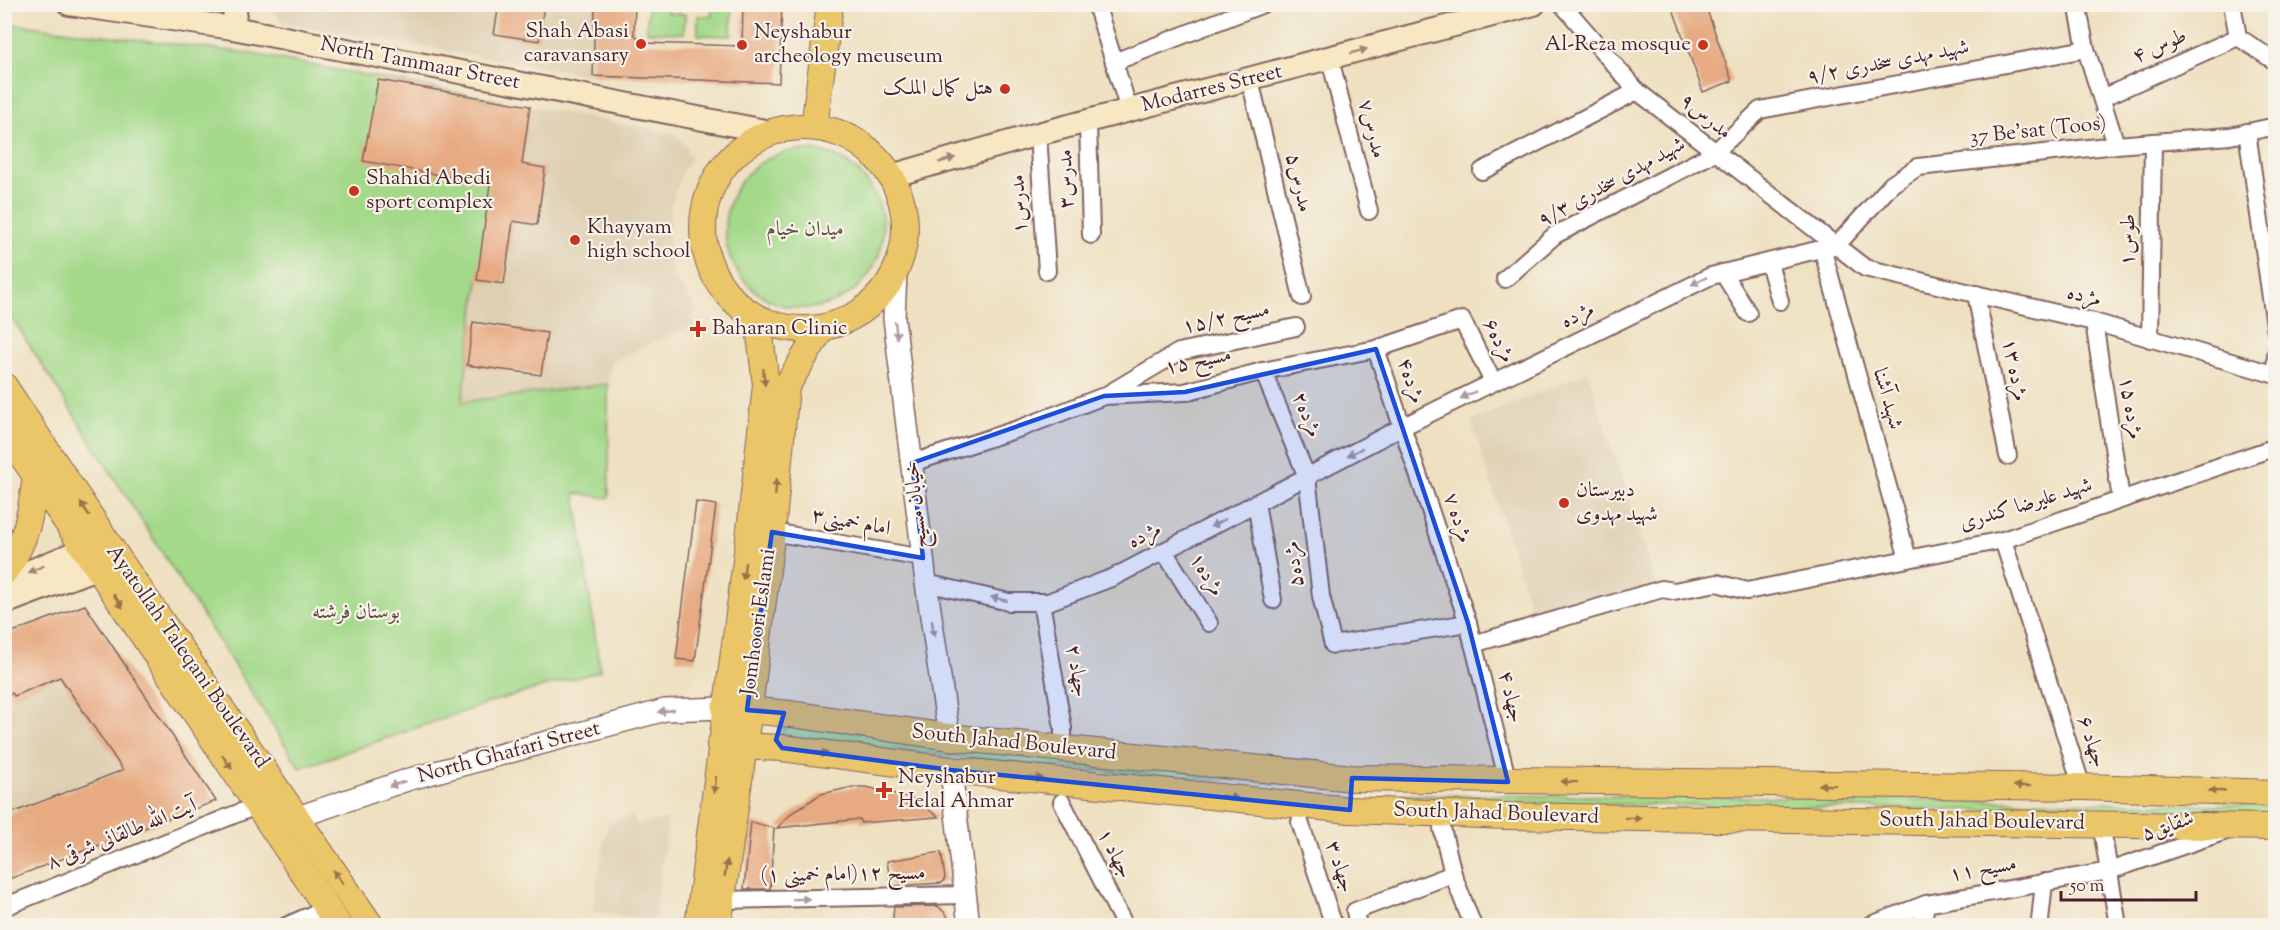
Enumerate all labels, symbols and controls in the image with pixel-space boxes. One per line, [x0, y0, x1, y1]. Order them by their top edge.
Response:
place label: Shah Abasi caravansary [524, 17, 630, 71]
place label: Neyshabur archeology meuseum [754, 18, 943, 72]
street label: طوس ۴ [2128, 22, 2192, 72]
street label: North Tammaar Street [318, 30, 522, 98]
place label: Al-Reza mosque [1545, 30, 1691, 60]
street label: شهید مهدی سخدری ۹/۲ [1804, 33, 1972, 93]
marker: Shah Abasi caravansary [634, 37, 648, 51]
marker: Neyshabur archeology meuseum [735, 38, 749, 52]
marker: Al-Reza mosque [1696, 38, 1710, 52]
one-way arrow [1350, 46, 1368, 56]
street label: Modarres Street [1138, 57, 1286, 121]
place label: هتل کمال الملک [883, 74, 993, 104]
marker: هتل کمال الملک [998, 82, 1012, 96]
street label: مدرس۹ [1672, 87, 1738, 147]
street label: مدرس۷ [1349, 96, 1393, 162]
street label: 37 Be'sat (Toos) [1968, 109, 2108, 153]
street label: شهید مهدی سخدری ۹/۳ [1533, 130, 1691, 236]
street label: مدرس۳ [1051, 149, 1083, 209]
street label: مدرس۵ [1277, 151, 1319, 215]
one-way arrow [938, 155, 956, 164]
place label: Shahid Abedi sport complex [366, 164, 493, 218]
street label: مدرس۱ [1003, 173, 1037, 235]
marker: Shahid Abedi sport complex [347, 184, 361, 198]
place label: Khayyam high school [587, 213, 691, 267]
street label: طوس۱ [2114, 214, 2144, 266]
park label: میدان خیام [766, 215, 844, 246]
marker: Khayyam high school [568, 233, 582, 247]
one-way arrow [1691, 277, 1708, 286]
street label: مژده [2064, 278, 2104, 316]
street label: مسیح ۱۵/۲ [1179, 295, 1273, 345]
street label: مژده [1556, 295, 1600, 337]
street label: مژده۶ [1474, 313, 1522, 369]
place label: Baharan Clinic [712, 314, 848, 344]
marker: Baharan Clinic [689, 320, 707, 338]
one-way arrow [891, 321, 900, 340]
street label: مژده ۱۳ [1993, 336, 2035, 404]
street label: مسیح ۱۵ [1162, 340, 1235, 386]
street label: مژده۴ [1388, 354, 1432, 408]
street label: شهبد آشنا [1864, 365, 1910, 433]
one-way arrow [759, 368, 769, 387]
street label: مژده ۱۵ [2110, 374, 2150, 442]
street label: مژده۲ [1283, 388, 1329, 442]
one-way arrow [1459, 390, 1476, 399]
one-way arrow [1346, 447, 1363, 457]
street label: خیابان مسیح [898, 460, 938, 550]
street label: شهید علیرضا کندری [1956, 471, 2096, 539]
place label: دبیرستان شهید مهدوی [1576, 476, 1658, 530]
one-way arrow [771, 477, 781, 496]
street label: مژده ۷ [1435, 489, 1479, 547]
marker: دبیرستان شهید مهدوی [1557, 496, 1571, 510]
one-way arrow [80, 500, 91, 517]
street label: امام خمینی۳ [809, 501, 893, 546]
street label: مژده [1123, 515, 1167, 557]
one-way arrow [1209, 518, 1226, 528]
one-way arrow [820, 538, 839, 547]
street label: Ayatollah Taleqani Boulevard [98, 539, 276, 775]
street label: مژده۵ [1277, 539, 1313, 589]
street label: Jomhoori Eslami [734, 547, 784, 698]
street label: مژده۱ [1181, 547, 1231, 603]
one-way arrow [739, 561, 748, 580]
one-way arrow [27, 565, 45, 574]
one-way arrow [112, 592, 123, 609]
one-way arrow [990, 594, 1008, 604]
park label: بوستان فرشته [312, 598, 400, 628]
one-way arrow [928, 619, 937, 638]
street label: جهاد ۲ [1057, 642, 1095, 700]
street label: جهاد ۴ [1489, 668, 1531, 726]
one-way arrow [657, 707, 676, 716]
street label: جهاد ۶ [2069, 712, 2113, 772]
street label: North Ghafari Street [414, 714, 604, 792]
street label: South Jahad Boulevard [910, 717, 1118, 769]
one-way arrow [811, 749, 830, 758]
one-way arrow [221, 754, 233, 770]
place label: Neyshabur Helal Ahmar [898, 763, 1014, 817]
one-way arrow [1025, 773, 1044, 783]
one-way arrow [710, 775, 720, 794]
one-way arrow [1560, 778, 1579, 787]
one-way arrow [388, 779, 406, 789]
one-way arrow [1818, 780, 1837, 790]
marker: Neyshabur Helal Ahmar [875, 781, 893, 799]
one-way arrow [2013, 782, 2032, 791]
street label: آیت الله طالقانی شرقی ۸ [41, 787, 204, 879]
one-way arrow [2208, 787, 2227, 796]
one-way arrow [1219, 792, 1238, 802]
street label: South Jahad Boulevard [1393, 795, 1600, 833]
street label: شقایق۵ [2138, 804, 2198, 850]
street label: South Jahad Boulevard [1879, 805, 2085, 839]
one-way arrow [1623, 813, 1642, 822]
street label: جهاد ۱ [1089, 824, 1139, 884]
street label: جهاد ۳ [1317, 837, 1361, 897]
street label: مسیح ۱۱ [1947, 849, 2019, 893]
one-way arrow [722, 858, 731, 877]
street label: مسیح ۱۲(امام خمینی ۱) [760, 859, 926, 893]
scale bar [2061, 864, 2196, 902]
one-way arrow [333, 869, 344, 886]
text: 50 m [2069, 874, 2105, 900]
one-way arrow [791, 894, 810, 904]

